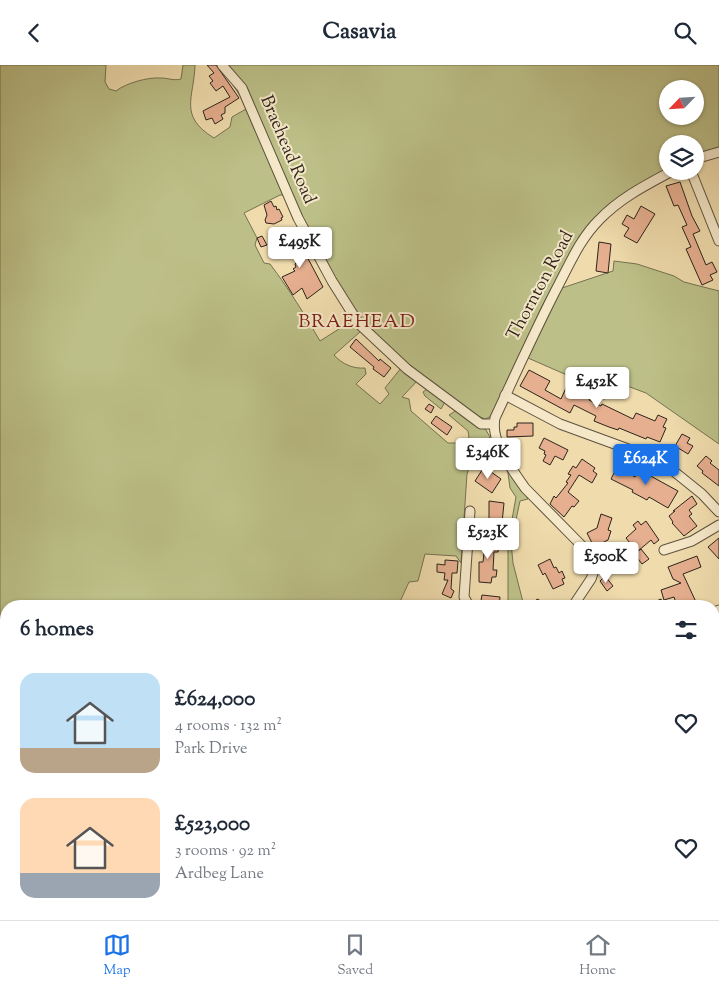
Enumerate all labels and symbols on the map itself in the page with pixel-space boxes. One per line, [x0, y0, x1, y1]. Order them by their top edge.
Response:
north arrow [659, 80, 704, 125]
street label: Braehead Road [252, 92, 322, 208]
street label: Thornton Road [501, 226, 581, 346]
pin: £495K [265, 227, 335, 269]
district label: BRAEHEAD [298, 309, 416, 336]
pin: £452K [562, 367, 632, 409]
pin: £346K [453, 437, 523, 480]
pin: £624K [611, 443, 681, 486]
pin: £523K [453, 517, 523, 560]
pin: £500K [571, 541, 641, 584]

